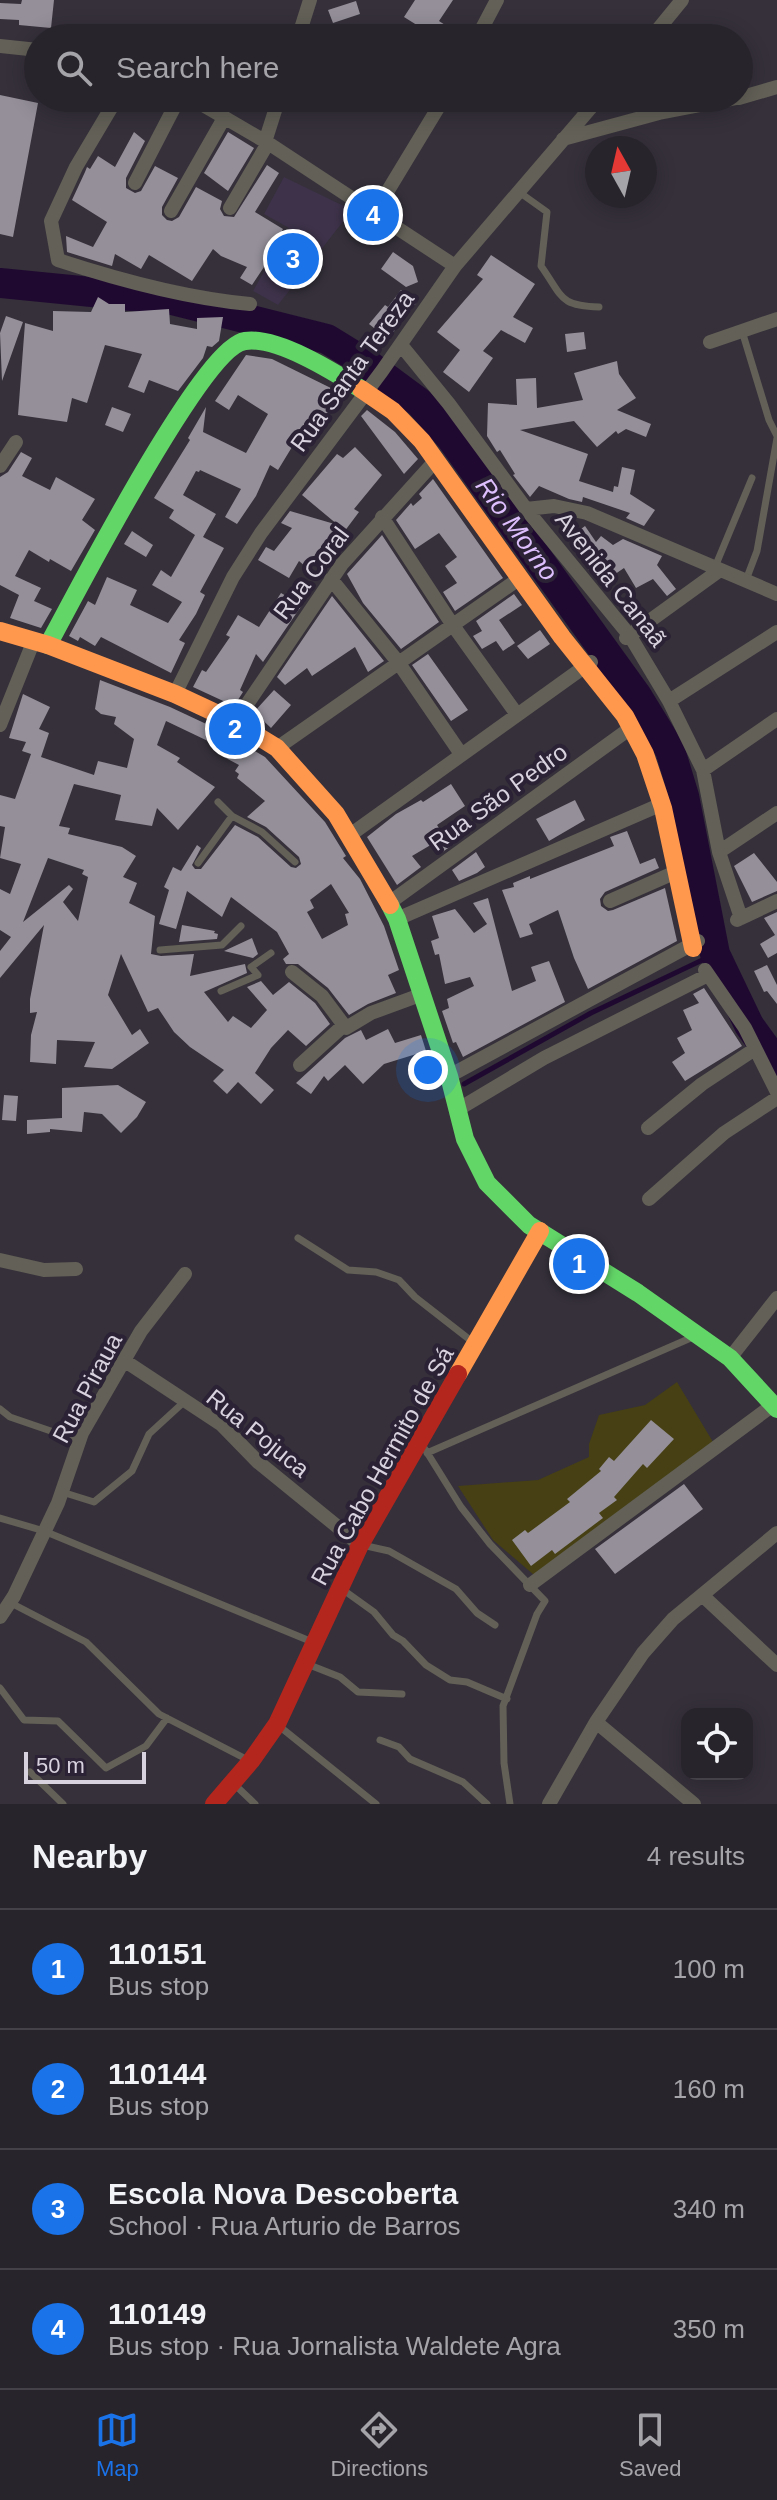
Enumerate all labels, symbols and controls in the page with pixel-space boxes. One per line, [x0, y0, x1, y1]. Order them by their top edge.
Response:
search box [24, 24, 753, 112]
icon: search [52, 46, 96, 90]
text: Search here [116, 51, 279, 84]
north arrow [585, 136, 657, 208]
pin: 4 [347, 185, 399, 245]
pin: 3 [267, 229, 319, 289]
street label: Rua Santa Tereza [285, 285, 420, 456]
water label: Rio Morno [470, 472, 564, 586]
street label: Avenida Canaã [550, 506, 672, 652]
street label: Rua Coral [268, 522, 354, 624]
pin: 2 [209, 699, 261, 759]
street label: Rua São Pedro [424, 738, 572, 856]
your location [408, 1050, 448, 1090]
pin: 1 [553, 1234, 605, 1294]
street label: Rua Piraua [47, 1328, 127, 1447]
street label: Rua Cabo Hermito de Sá [305, 1342, 459, 1590]
street label: Rua Pojuca [201, 1383, 315, 1483]
map controls [681, 1708, 753, 1780]
button: locate [681, 1708, 753, 1780]
scale bar [24, 1748, 146, 1784]
text: 50 m [36, 1753, 85, 1778]
text: Nearby [32, 1837, 147, 1875]
text: 4 results [647, 1841, 745, 1871]
text: 110151 [108, 1937, 206, 1970]
text: 1 [51, 1954, 65, 1984]
text: 100 m [673, 1954, 745, 1984]
text: Bus stop [108, 1971, 209, 2001]
text: 110144 [108, 2057, 206, 2090]
text: 2 [51, 2074, 65, 2104]
text: 160 m [673, 2074, 745, 2104]
text: Bus stop [108, 2091, 209, 2121]
text: Escola Nova Descoberta [108, 2177, 458, 2210]
text: 3 [51, 2194, 65, 2224]
text: 340 m [673, 2194, 745, 2224]
text: School · Rua Arturio de Barros [108, 2211, 461, 2241]
text: 110149 [108, 2297, 206, 2330]
text: 4 [51, 2314, 65, 2344]
text: 350 m [673, 2314, 745, 2344]
text: Bus stop · Rua Jornalista Waldete Agra [108, 2331, 561, 2361]
tab: Map [95, 2408, 139, 2482]
tab: Directions [330, 2408, 428, 2482]
tab: Saved [619, 2408, 682, 2482]

